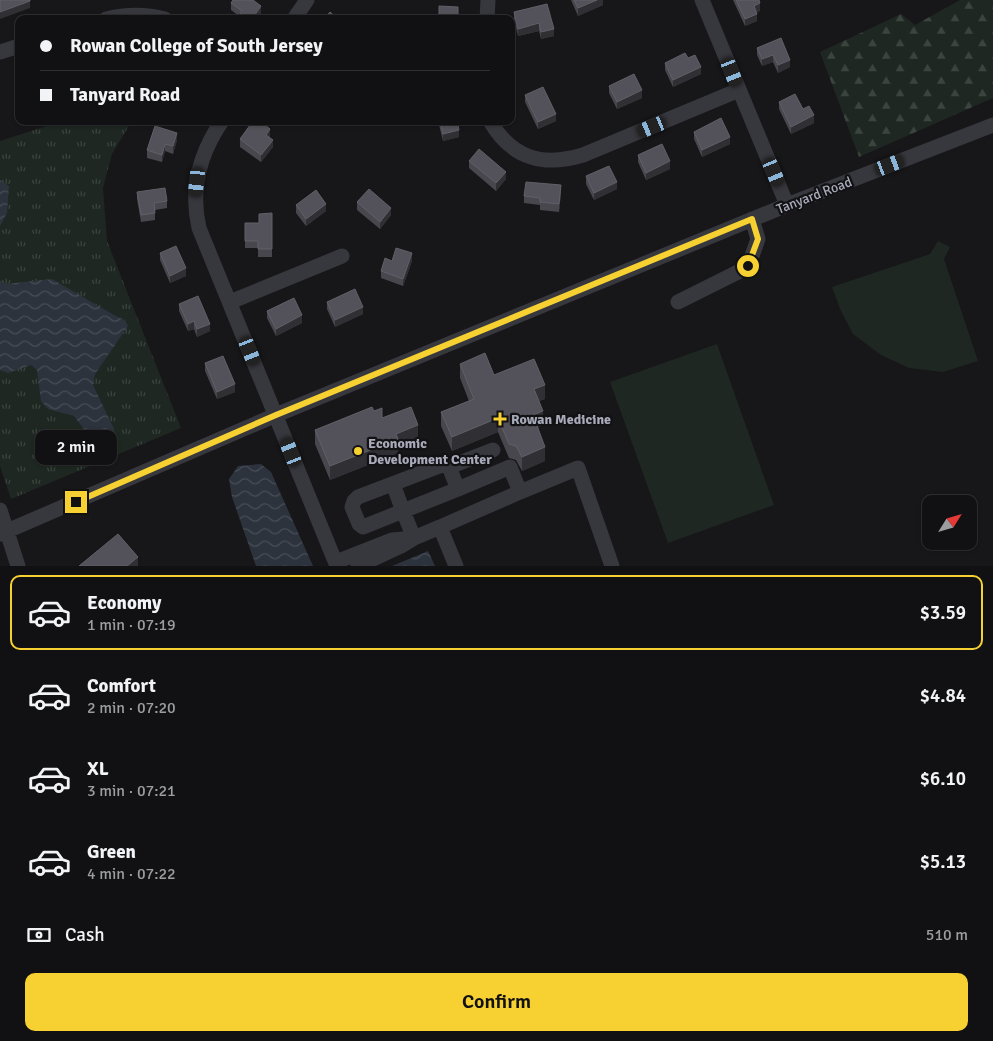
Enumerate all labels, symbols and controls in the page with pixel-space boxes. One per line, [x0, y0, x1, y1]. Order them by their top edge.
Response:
text: Rowan College of South Jersey [70, 34, 323, 58]
car [719, 55, 744, 89]
text: Tanyard Road [70, 83, 180, 107]
car [635, 114, 668, 140]
car [873, 153, 906, 177]
car [761, 155, 786, 189]
car [187, 166, 206, 198]
street label: Tanyard Road [774, 173, 854, 218]
route start [737, 255, 759, 277]
car [237, 334, 262, 368]
place label: Rowan Medicine [511, 411, 611, 428]
marker: Rowan Medicine [493, 412, 507, 426]
callout: 2 min [35, 430, 117, 464]
car [278, 435, 303, 469]
place label: Economic Development Center [368, 435, 492, 468]
text: 2 min [57, 437, 95, 457]
marker: Economic Development Center [352, 445, 364, 457]
route end [65, 491, 87, 513]
north arrow [922, 495, 978, 550]
map controls [922, 495, 977, 550]
icon: car [27, 590, 72, 635]
text: Economy [87, 591, 161, 615]
text: $3.59 [920, 601, 966, 625]
text: 1 min · 07:19 [87, 615, 176, 635]
icon: car [27, 673, 72, 718]
text: Comfort [87, 674, 156, 698]
text: $4.84 [920, 684, 966, 708]
text: 2 min · 07:20 [87, 698, 176, 718]
icon: car [27, 756, 72, 801]
text: XL [87, 757, 109, 781]
text: $6.10 [920, 767, 966, 791]
text: 3 min · 07:21 [87, 781, 176, 801]
icon: car [27, 839, 72, 884]
text: Green [87, 840, 136, 864]
text: $5.13 [920, 850, 966, 874]
text: 4 min · 07:22 [87, 864, 176, 884]
icon: cash [25, 921, 53, 949]
text: Cash [65, 923, 105, 947]
text: 510 m [926, 925, 968, 945]
button: Confirm [25, 973, 968, 1031]

